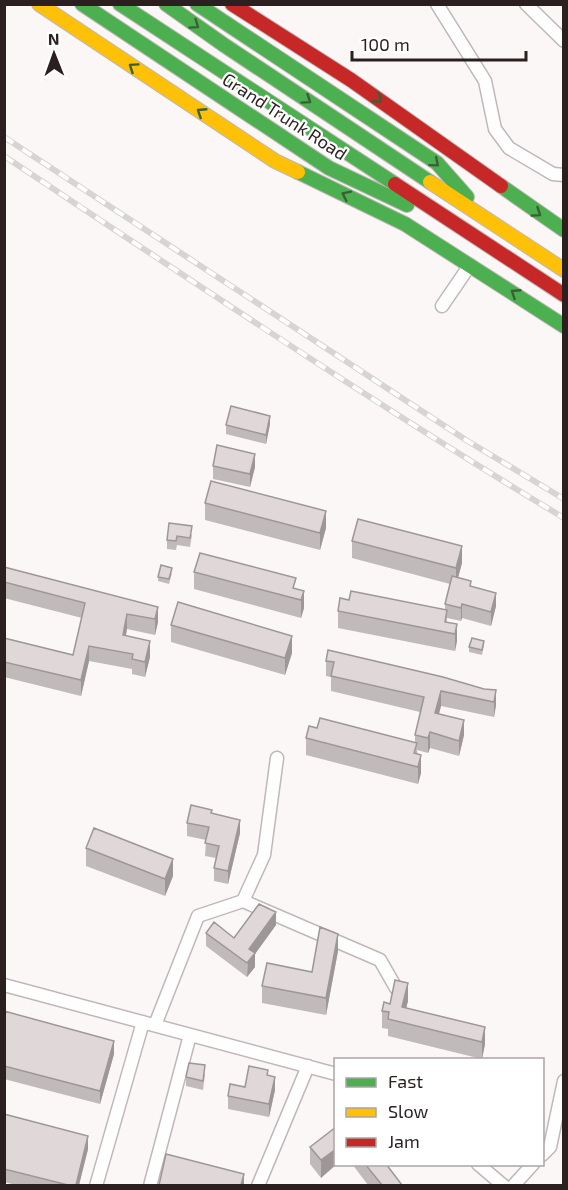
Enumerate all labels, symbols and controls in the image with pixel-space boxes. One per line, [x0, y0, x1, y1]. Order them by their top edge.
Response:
one-way arrow [188, 18, 199, 29]
north arrow [24, 24, 84, 84]
scale bar [352, 24, 526, 62]
text: N [48, 29, 60, 48]
text: 100 m [361, 33, 410, 55]
one-way arrow [129, 63, 139, 75]
street label: Grand Trunk Road [219, 68, 351, 164]
one-way arrow [371, 92, 382, 103]
one-way arrow [300, 93, 311, 104]
one-way arrow [197, 108, 207, 120]
one-way arrow [428, 156, 439, 167]
one-way arrow [342, 191, 353, 203]
one-way arrow [531, 205, 541, 217]
one-way arrow [511, 289, 522, 300]
legend [334, 1058, 544, 1166]
text: Fast [388, 1070, 423, 1092]
text: Slow [388, 1100, 429, 1122]
text: Jam [388, 1130, 420, 1152]

